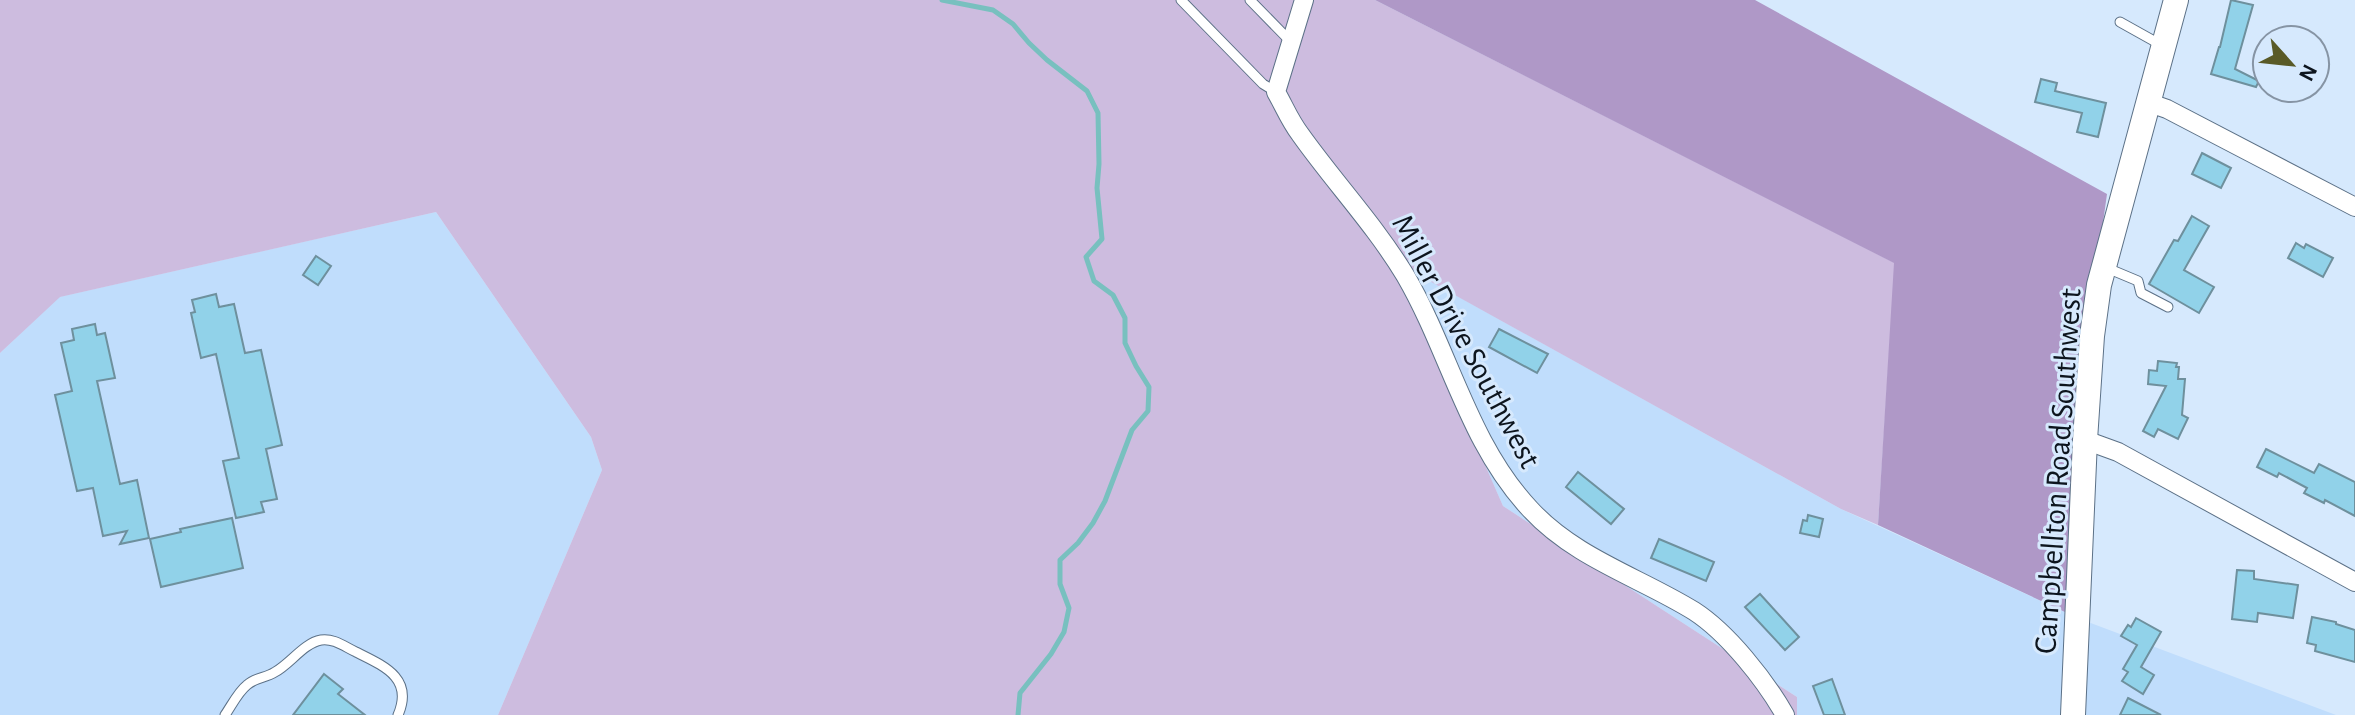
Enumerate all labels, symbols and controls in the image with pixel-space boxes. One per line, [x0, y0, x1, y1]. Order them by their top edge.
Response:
north arrow [2251, 24, 2331, 104]
text: N [2295, 61, 2321, 84]
street label: Miller Drive Southwest [1386, 210, 1546, 473]
street label: Campbellton Road Southwest [2029, 287, 2087, 655]

